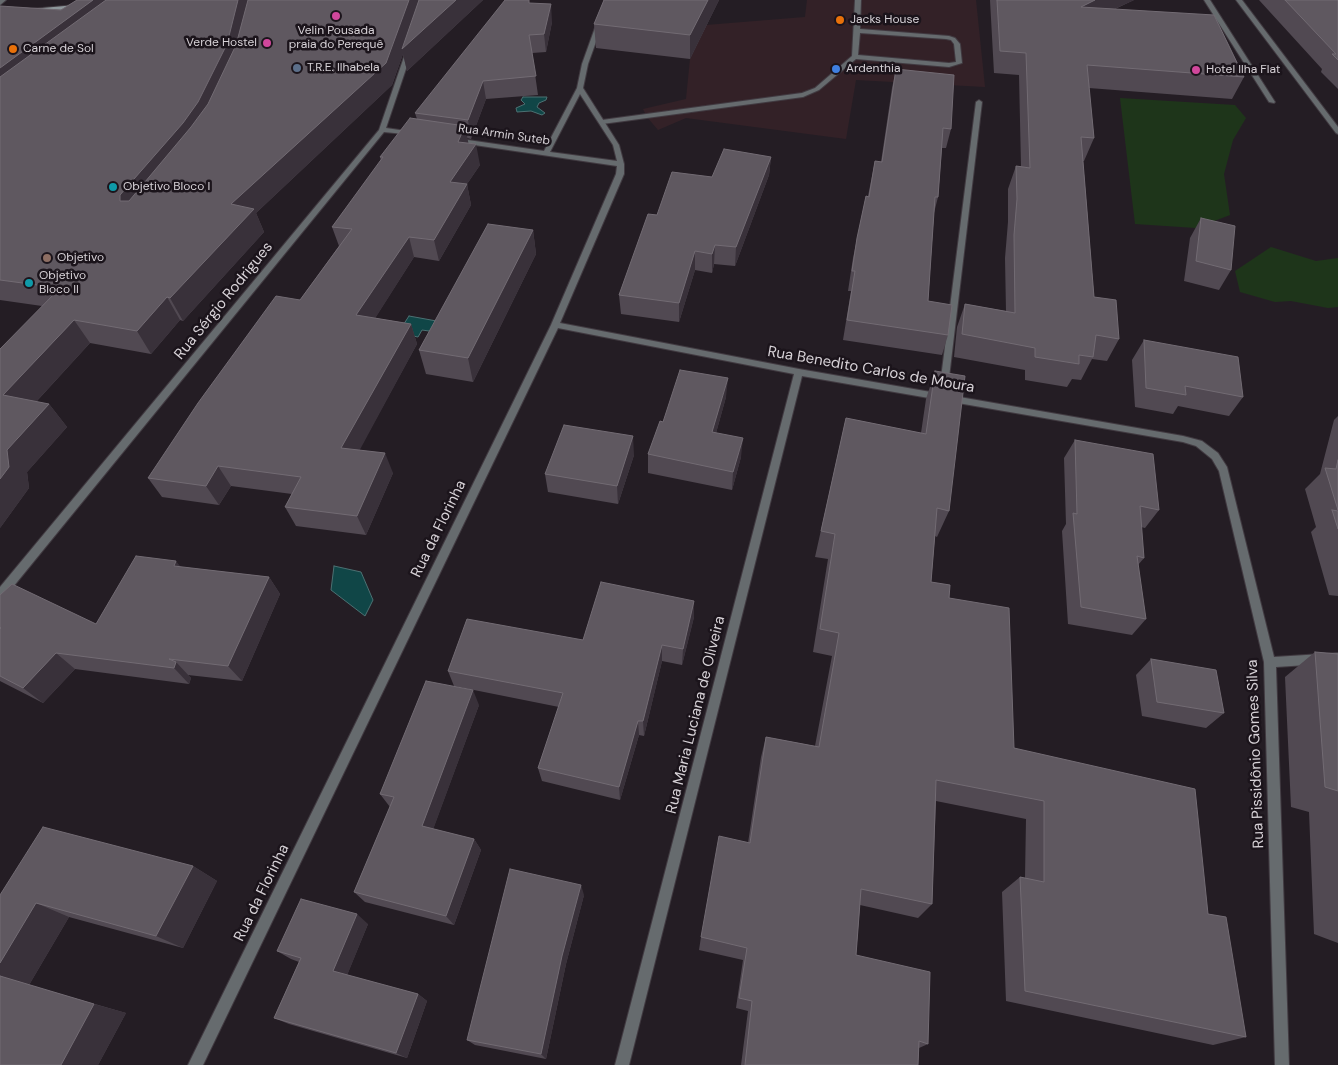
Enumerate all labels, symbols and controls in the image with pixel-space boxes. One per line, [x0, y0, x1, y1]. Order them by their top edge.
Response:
marker: Velin Pousada praia do Perequê [330, 10, 342, 22]
place label: Jacks House [850, 13, 919, 27]
marker: Jacks House [834, 14, 846, 26]
place label: Velin Pousada praia do Perequê [289, 24, 383, 52]
place label: Verde Hostel [186, 36, 257, 50]
marker: Verde Hostel [261, 37, 273, 49]
place label: Carne de Sol [23, 42, 94, 56]
marker: Carne de Sol [7, 43, 19, 55]
place label: T.R.E. Ilhabela [307, 61, 379, 75]
marker: T.R.E. Ilhabela [291, 62, 303, 74]
place label: Ardenthia [846, 62, 900, 76]
marker: Ardenthia [830, 63, 842, 75]
place label: Hotel Ilha Flat [1206, 63, 1281, 77]
marker: Hotel Ilha Flat [1190, 64, 1202, 76]
street label: Rua Armin Suteb [457, 121, 551, 149]
place label: Objetivo Bloco I [123, 180, 210, 194]
marker: Objetivo Bloco I [107, 181, 119, 193]
street label: Rua Sérgio Rodrigues [171, 239, 277, 363]
place label: Objetivo [57, 251, 104, 265]
marker: Objetivo [41, 252, 53, 264]
place label: Objetivo Bloco II [39, 269, 86, 297]
marker: Objetivo Bloco II [23, 277, 35, 289]
street label: Rua Benedito Carlos de Moura [766, 343, 976, 397]
street label: Rua da Florinha [408, 477, 470, 581]
street label: Rua Maria Luciana de Oliveira [663, 614, 729, 816]
street label: Rua Pissidônio Gomes Silva [1244, 659, 1268, 849]
street label: Rua da Florinha [231, 841, 293, 945]

